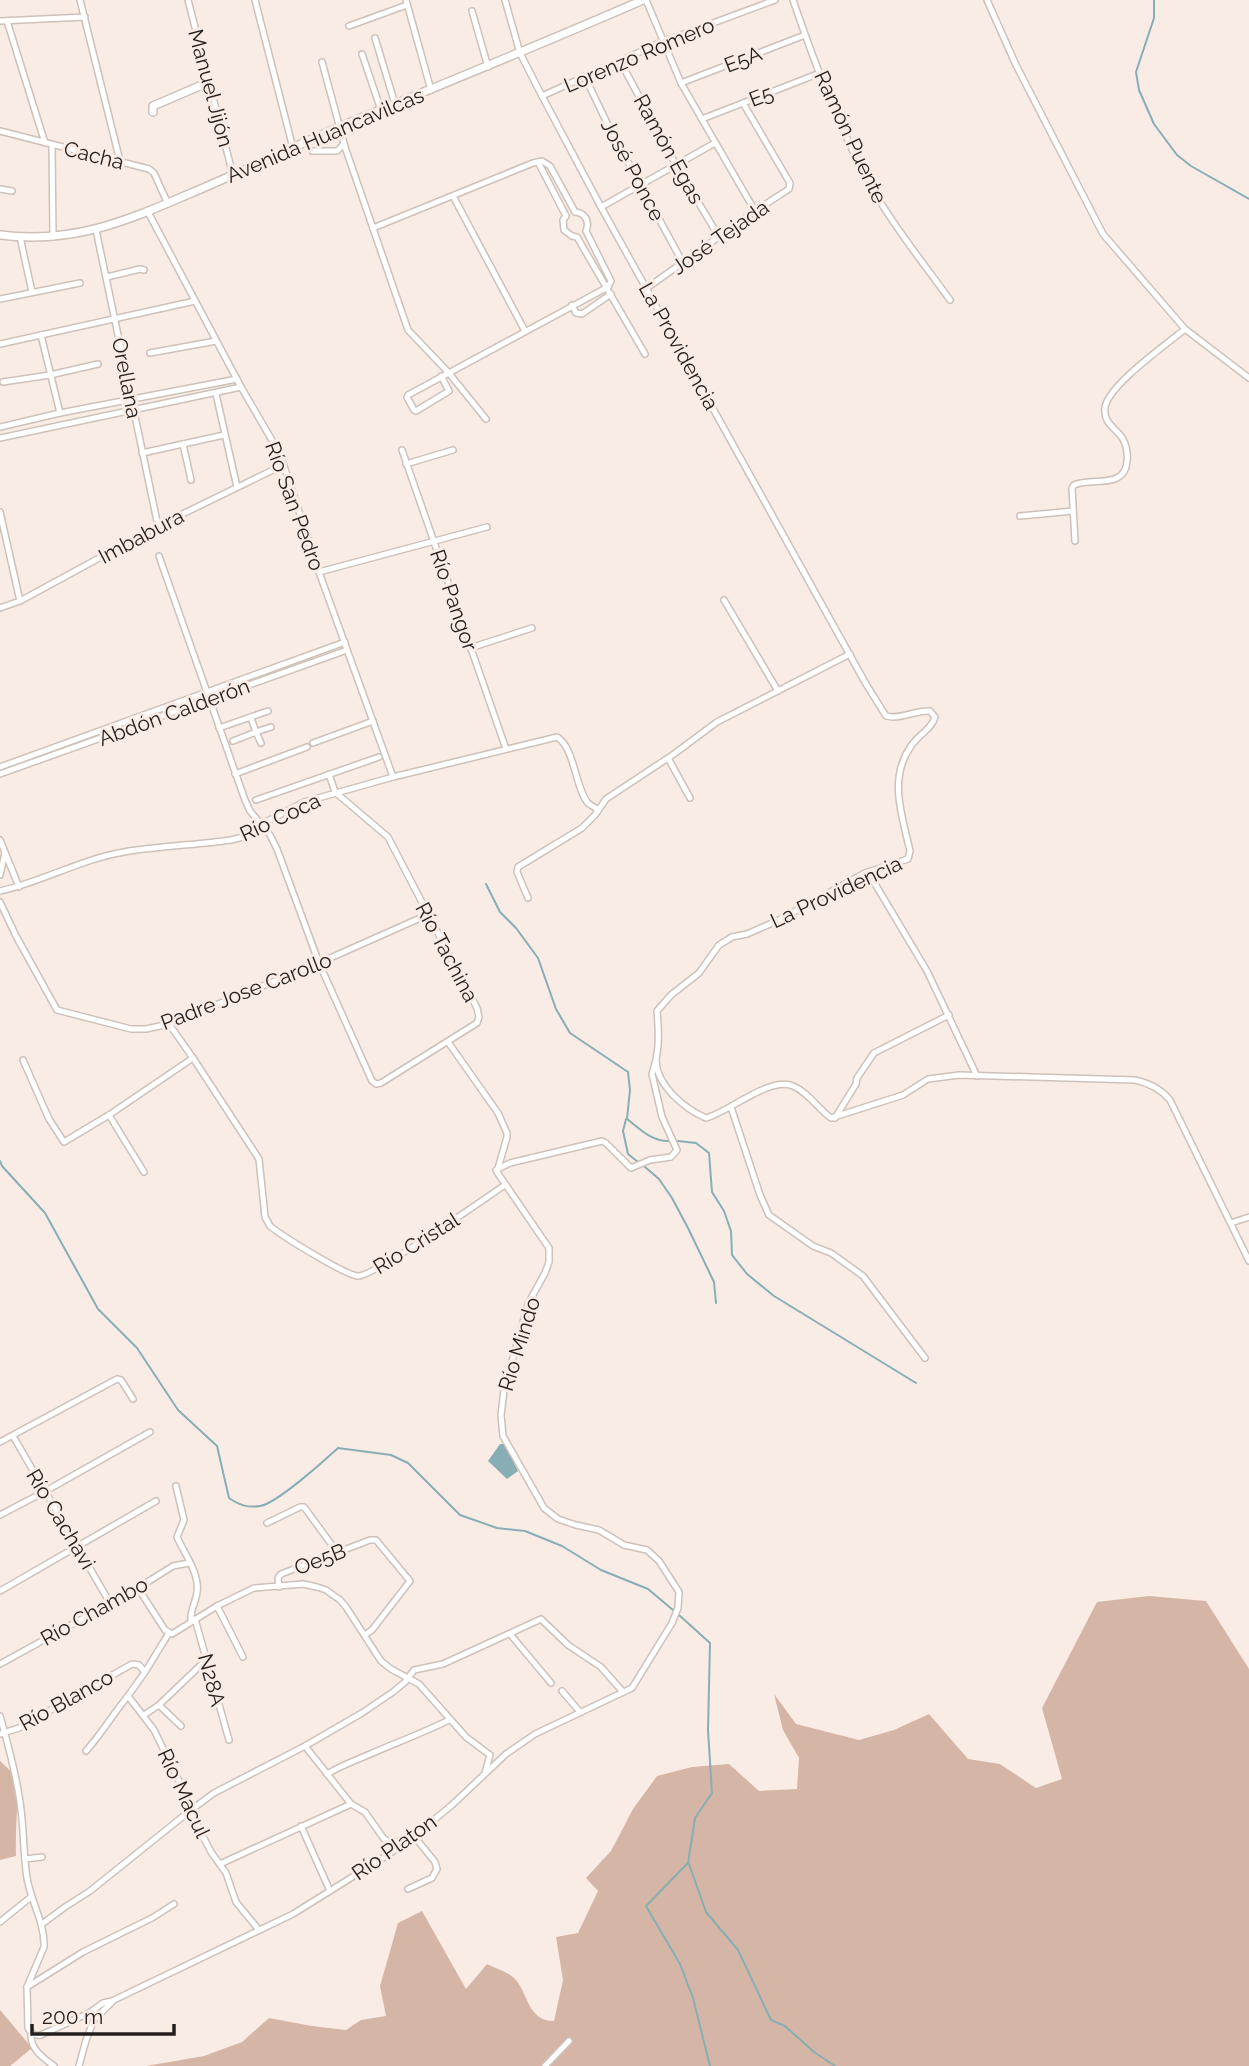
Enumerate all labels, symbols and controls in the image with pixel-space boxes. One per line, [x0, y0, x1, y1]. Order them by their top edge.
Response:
street label: Lorenzo Romero [560, 12, 718, 98]
street label: Manuel Jijón [183, 26, 239, 150]
street label: E5A [721, 40, 765, 78]
street label: Ramón Puente [809, 67, 893, 207]
street label: E5 [745, 80, 777, 112]
street label: Avenida Huancavilcas [222, 82, 428, 188]
street label: Ramón Egas [629, 90, 709, 208]
street label: José Ponce [596, 115, 670, 225]
street label: Cacha [61, 135, 127, 175]
street label: José Tejada [667, 194, 773, 280]
street label: La Providencia [634, 278, 724, 414]
street label: Orellana [107, 336, 147, 420]
street label: Río San Pedro [260, 438, 330, 574]
street label: Imbabura [94, 503, 188, 569]
street label: Río Pangor [425, 546, 483, 655]
street label: Abdón Calderón [95, 673, 253, 751]
street label: Río Coca [236, 788, 324, 846]
street label: La Providencia [766, 851, 906, 933]
street label: Río Tachina [410, 898, 484, 1006]
street label: Padre Jose Carollo [157, 947, 335, 1035]
street label: Río Cristal [368, 1207, 464, 1279]
street label: Río Mindo [493, 1294, 545, 1394]
street label: Río Cachavi [21, 1464, 101, 1574]
street label: Oe5B [291, 1538, 349, 1580]
street label: Río Chambo [36, 1571, 152, 1651]
street label: N28A [193, 1651, 231, 1709]
street label: Río Blanco [15, 1664, 117, 1736]
street label: Río Macul [152, 1744, 216, 1842]
street label: Río Platon [347, 1809, 441, 1885]
scale bar [32, 1993, 173, 2037]
text: 200 m [42, 2004, 103, 2029]

